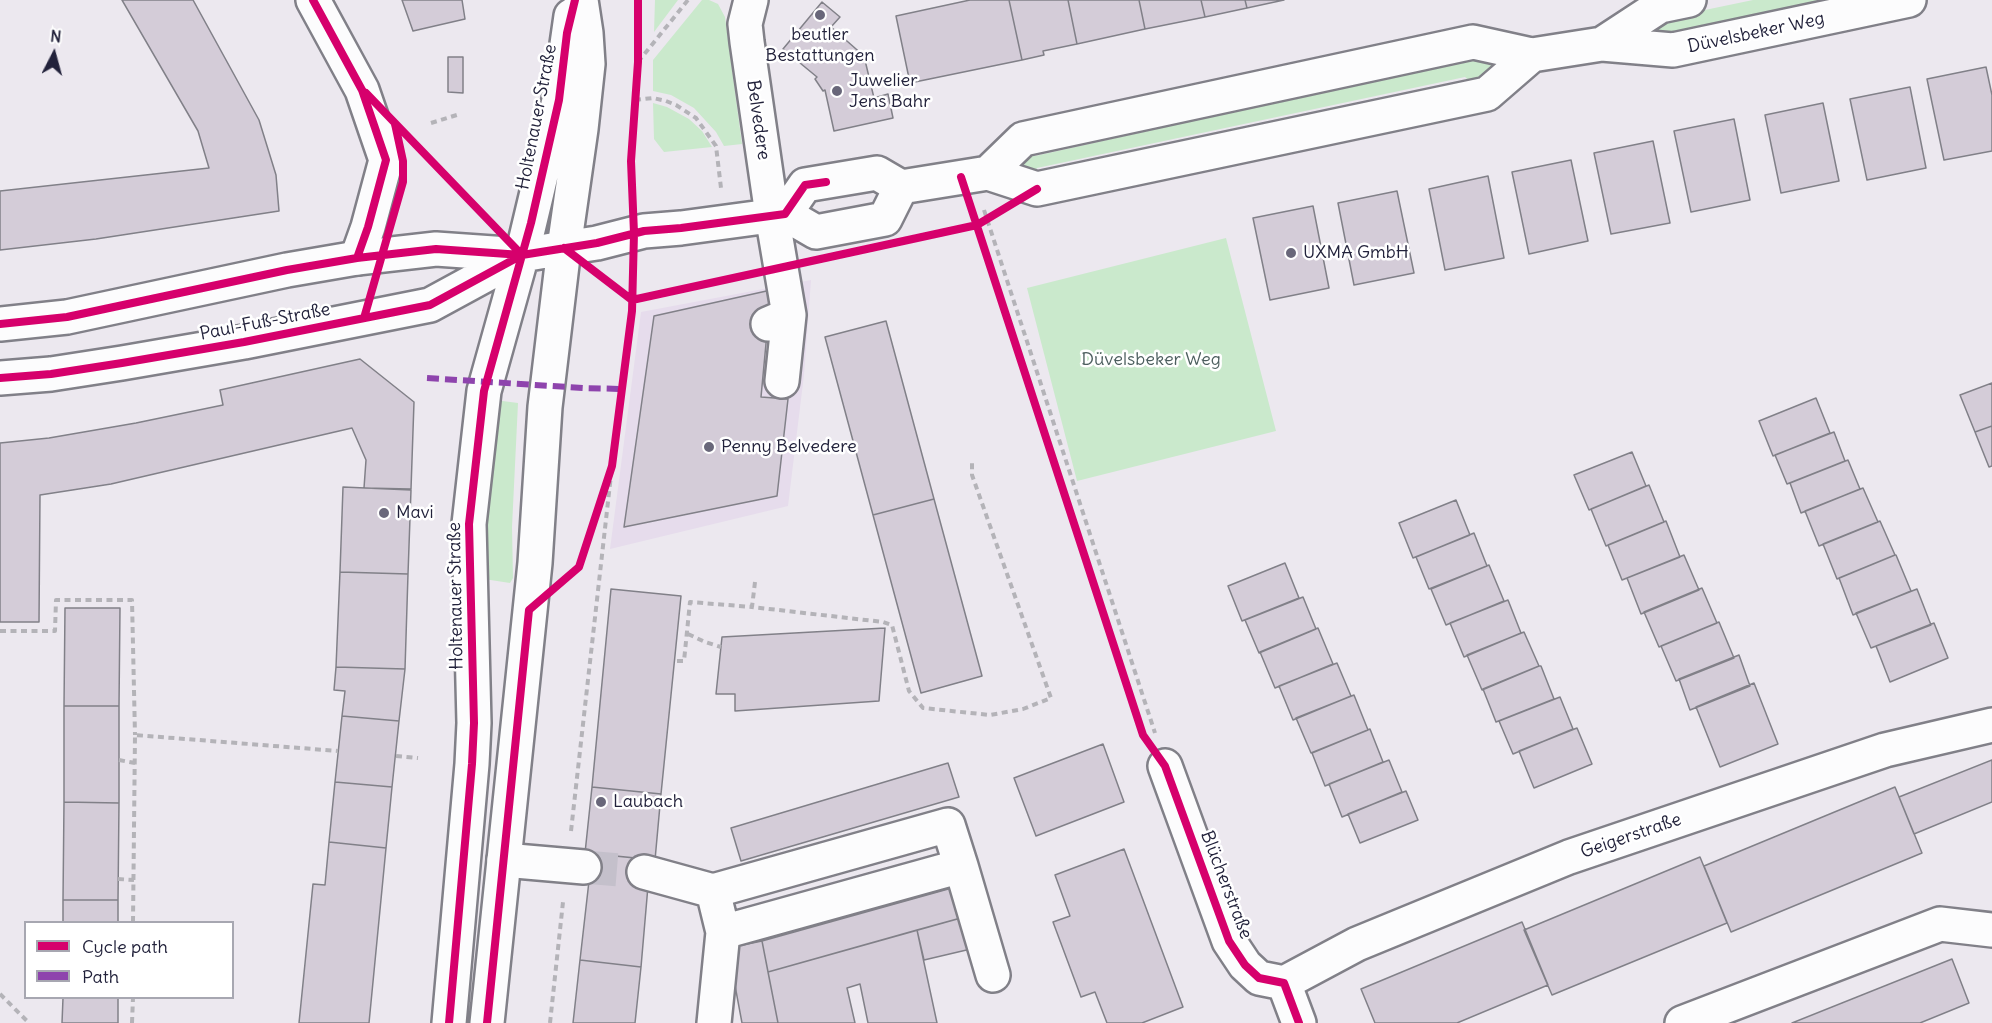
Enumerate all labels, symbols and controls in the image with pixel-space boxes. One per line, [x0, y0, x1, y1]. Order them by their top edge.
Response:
marker: beutler Bestattungen [813, 8, 827, 22]
street label: Düvelsbeker Weg [1686, 8, 1826, 58]
north arrow [24, 24, 84, 84]
place label: beutler Bestattungen [765, 24, 875, 66]
text: N [49, 26, 62, 47]
street label: Holtenauer Straße [512, 42, 562, 192]
place label: Juwelier Jens Bahr [849, 70, 931, 112]
street label: Belvedere [742, 79, 774, 161]
marker: Juwelier Jens Bahr [830, 84, 844, 98]
place label: UXMA GmbH [1303, 242, 1409, 264]
marker: UXMA GmbH [1284, 246, 1298, 260]
street label: Paul-Fuß-Straße [198, 299, 332, 345]
park label: Düvelsbeker Weg [1081, 349, 1221, 371]
place label: Penny Belvedere [721, 436, 857, 458]
marker: Penny Belvedere [702, 440, 716, 454]
place label: Mavi [396, 502, 434, 524]
marker: Mavi [377, 506, 391, 520]
street label: Holtenauer Straße [444, 522, 468, 670]
place label: Laubach [613, 791, 683, 813]
marker: Laubach [594, 795, 608, 809]
street label: Geigerstraße [1578, 809, 1684, 863]
street label: Blücherstraße [1195, 828, 1257, 942]
legend [24, 921, 234, 999]
text: Cycle path [82, 935, 168, 958]
text: Path [82, 965, 119, 988]

